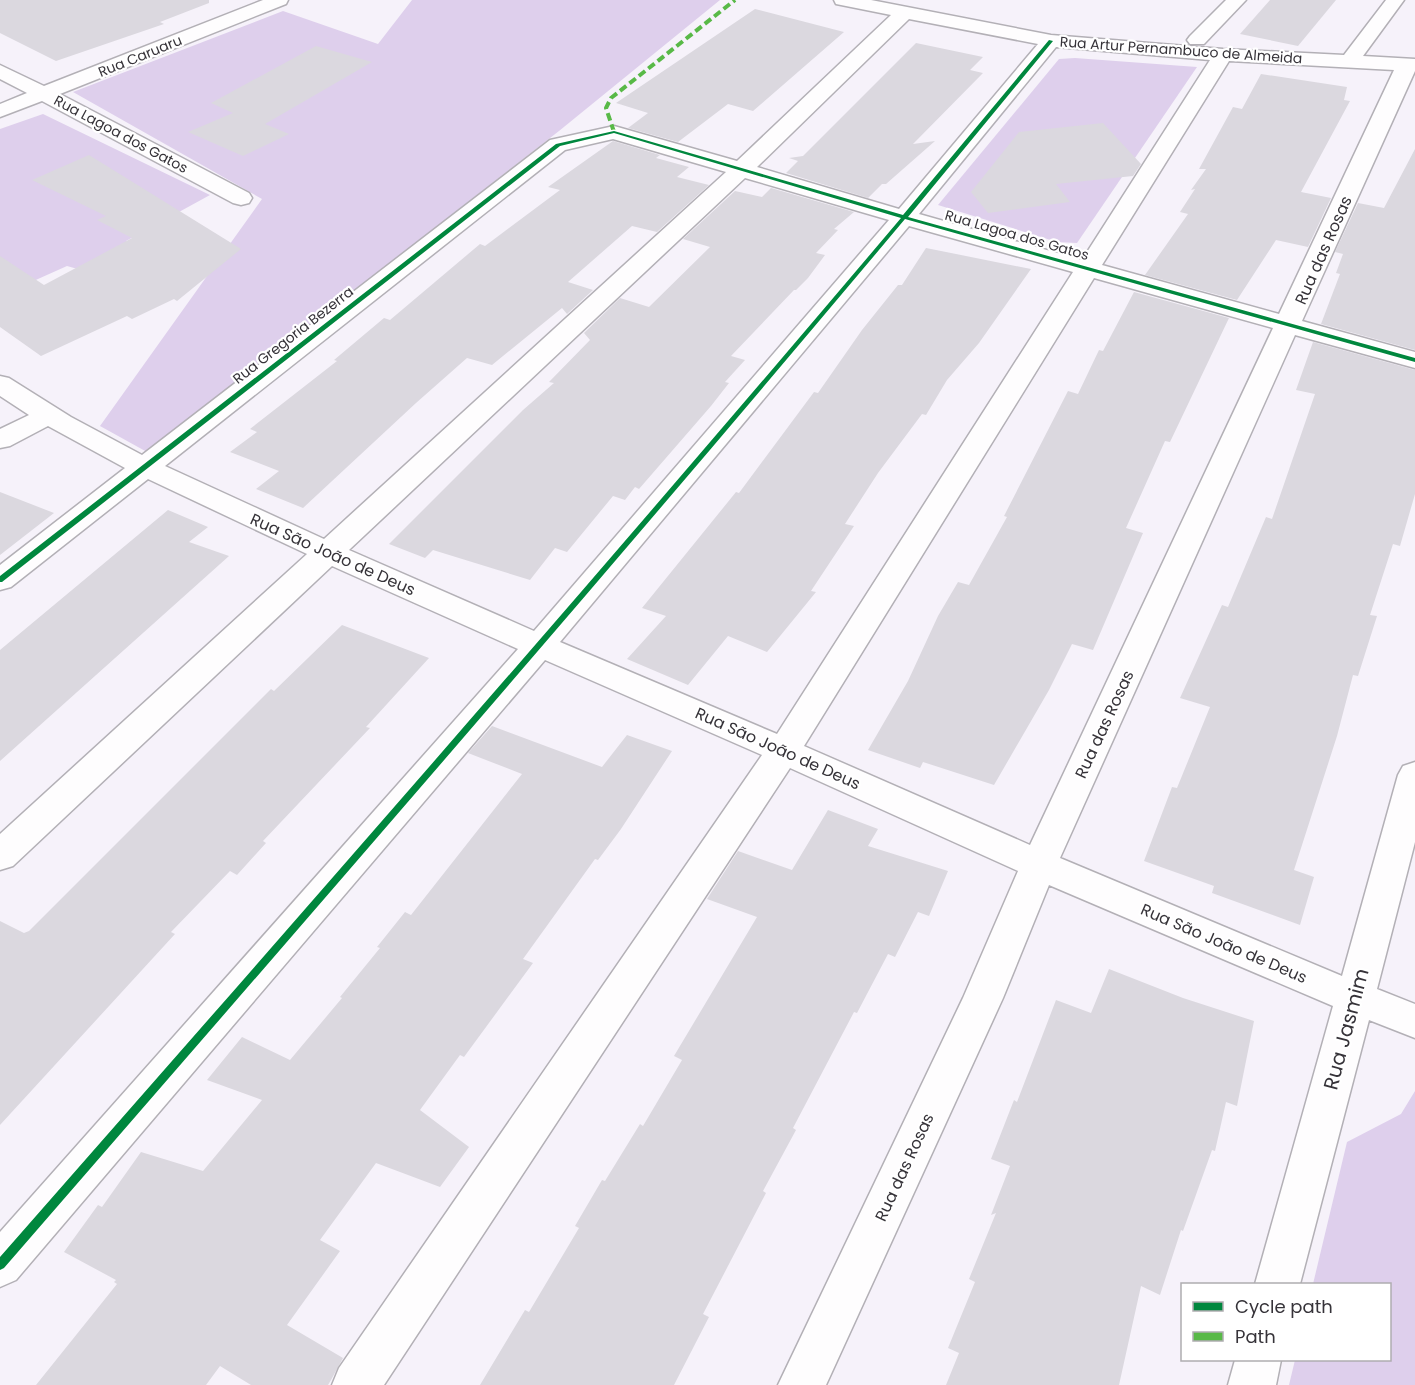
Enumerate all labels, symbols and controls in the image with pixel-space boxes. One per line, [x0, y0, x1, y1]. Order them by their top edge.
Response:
street label: Rua Caruaru [95, 30, 185, 82]
street label: Rua Artur Pernambuco de Almeida [1059, 32, 1303, 68]
street label: Rua Lagoa dos Gatos [51, 90, 191, 178]
street label: Rua das Rosas [1289, 192, 1358, 308]
street label: Rua Lagoa dos Gatos [943, 205, 1091, 265]
street label: Rua Gregoria Bezerra [229, 282, 357, 388]
street label: Rua São João de Deus [247, 508, 419, 601]
street label: Rua das Rosas [1069, 666, 1140, 782]
street label: Rua São João de Deus [692, 702, 864, 795]
street label: Rua São João de Deus [1137, 898, 1311, 989]
street label: Rua Jasmim [1316, 965, 1376, 1093]
street label: Rua das Rosas [869, 1109, 940, 1225]
legend [1181, 1283, 1391, 1361]
text: Cycle path [1235, 1294, 1333, 1319]
text: Path [1235, 1324, 1276, 1349]

